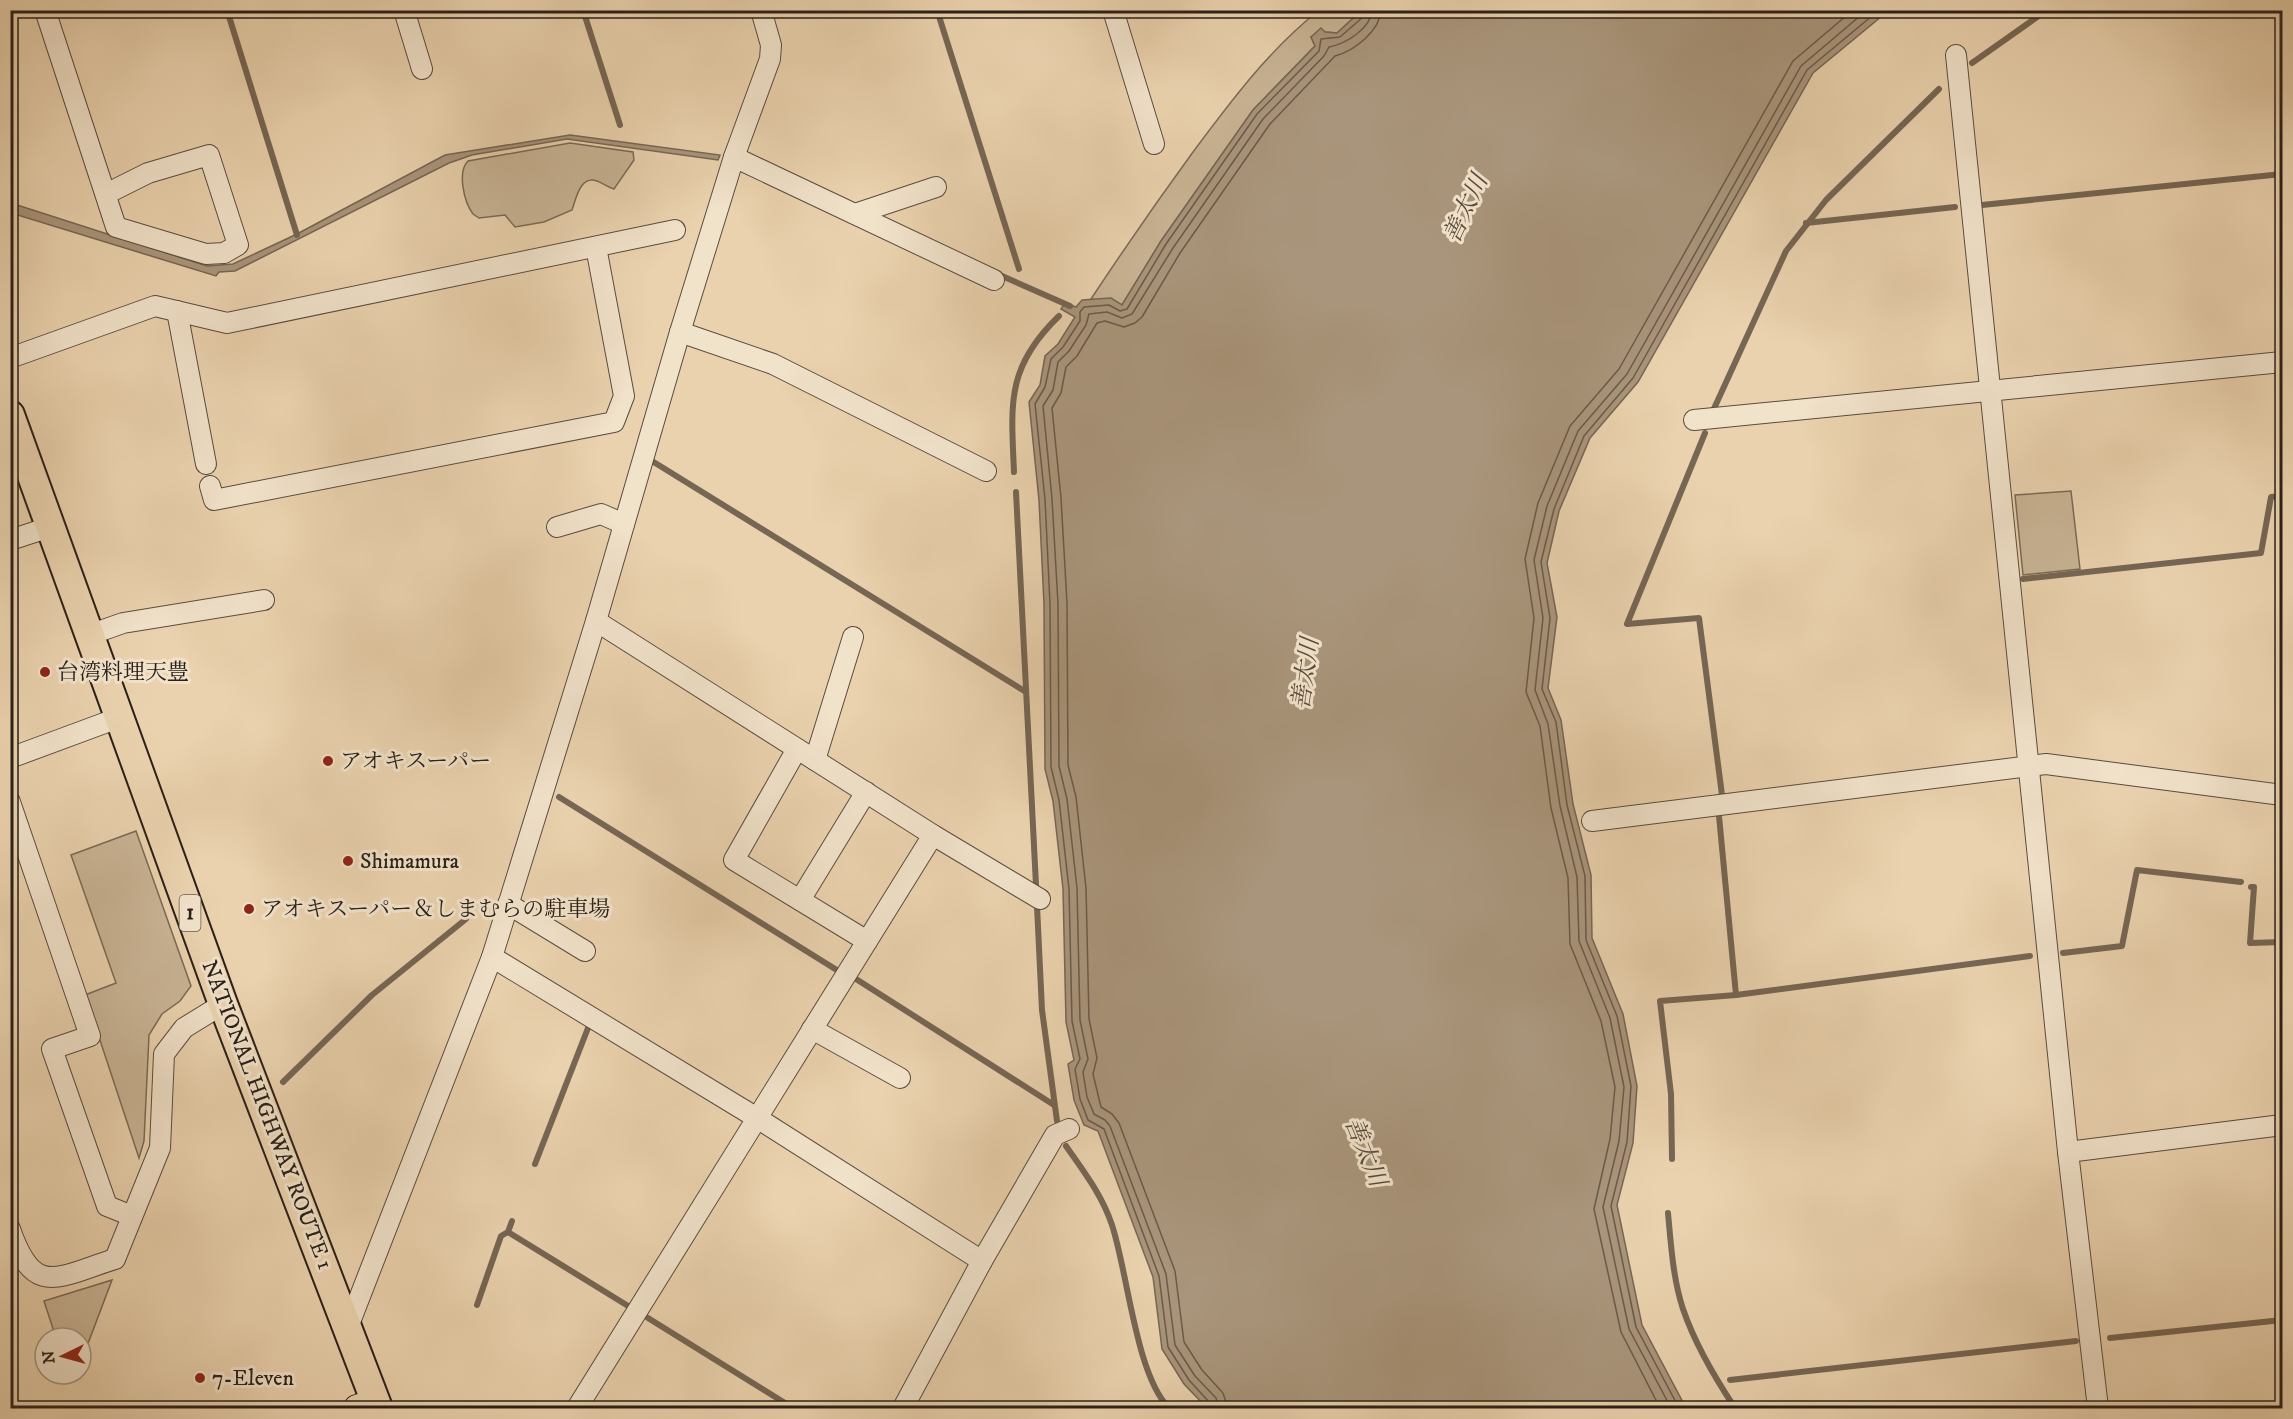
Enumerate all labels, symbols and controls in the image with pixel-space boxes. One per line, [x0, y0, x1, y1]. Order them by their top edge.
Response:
water label: 善太川 [1437, 167, 1496, 248]
water label: 善太川 [1286, 633, 1326, 712]
place label: 台湾料理天豊 [57, 659, 189, 686]
marker: 台湾料理天豊 [38, 665, 52, 679]
place label: アオキスーパー [340, 748, 491, 775]
marker: アオキスーパー [321, 754, 335, 768]
place label: Shimamura [360, 848, 460, 875]
marker: Shimamura [341, 854, 355, 868]
road number: 1 [180, 895, 201, 931]
place label: アオキスーパー＆しまむらの駐車場 [261, 896, 610, 923]
marker: アオキスーパー＆しまむらの駐車場 [242, 902, 256, 916]
street label: NATIONAL HIGHWAY ROUTE 1 [195, 957, 339, 1273]
water label: 善太川 [1338, 1113, 1394, 1194]
north arrow [33, 1326, 93, 1386]
text: N [39, 1350, 60, 1365]
place label: 7-Eleven [212, 1365, 294, 1392]
marker: 7-Eleven [193, 1371, 207, 1385]

